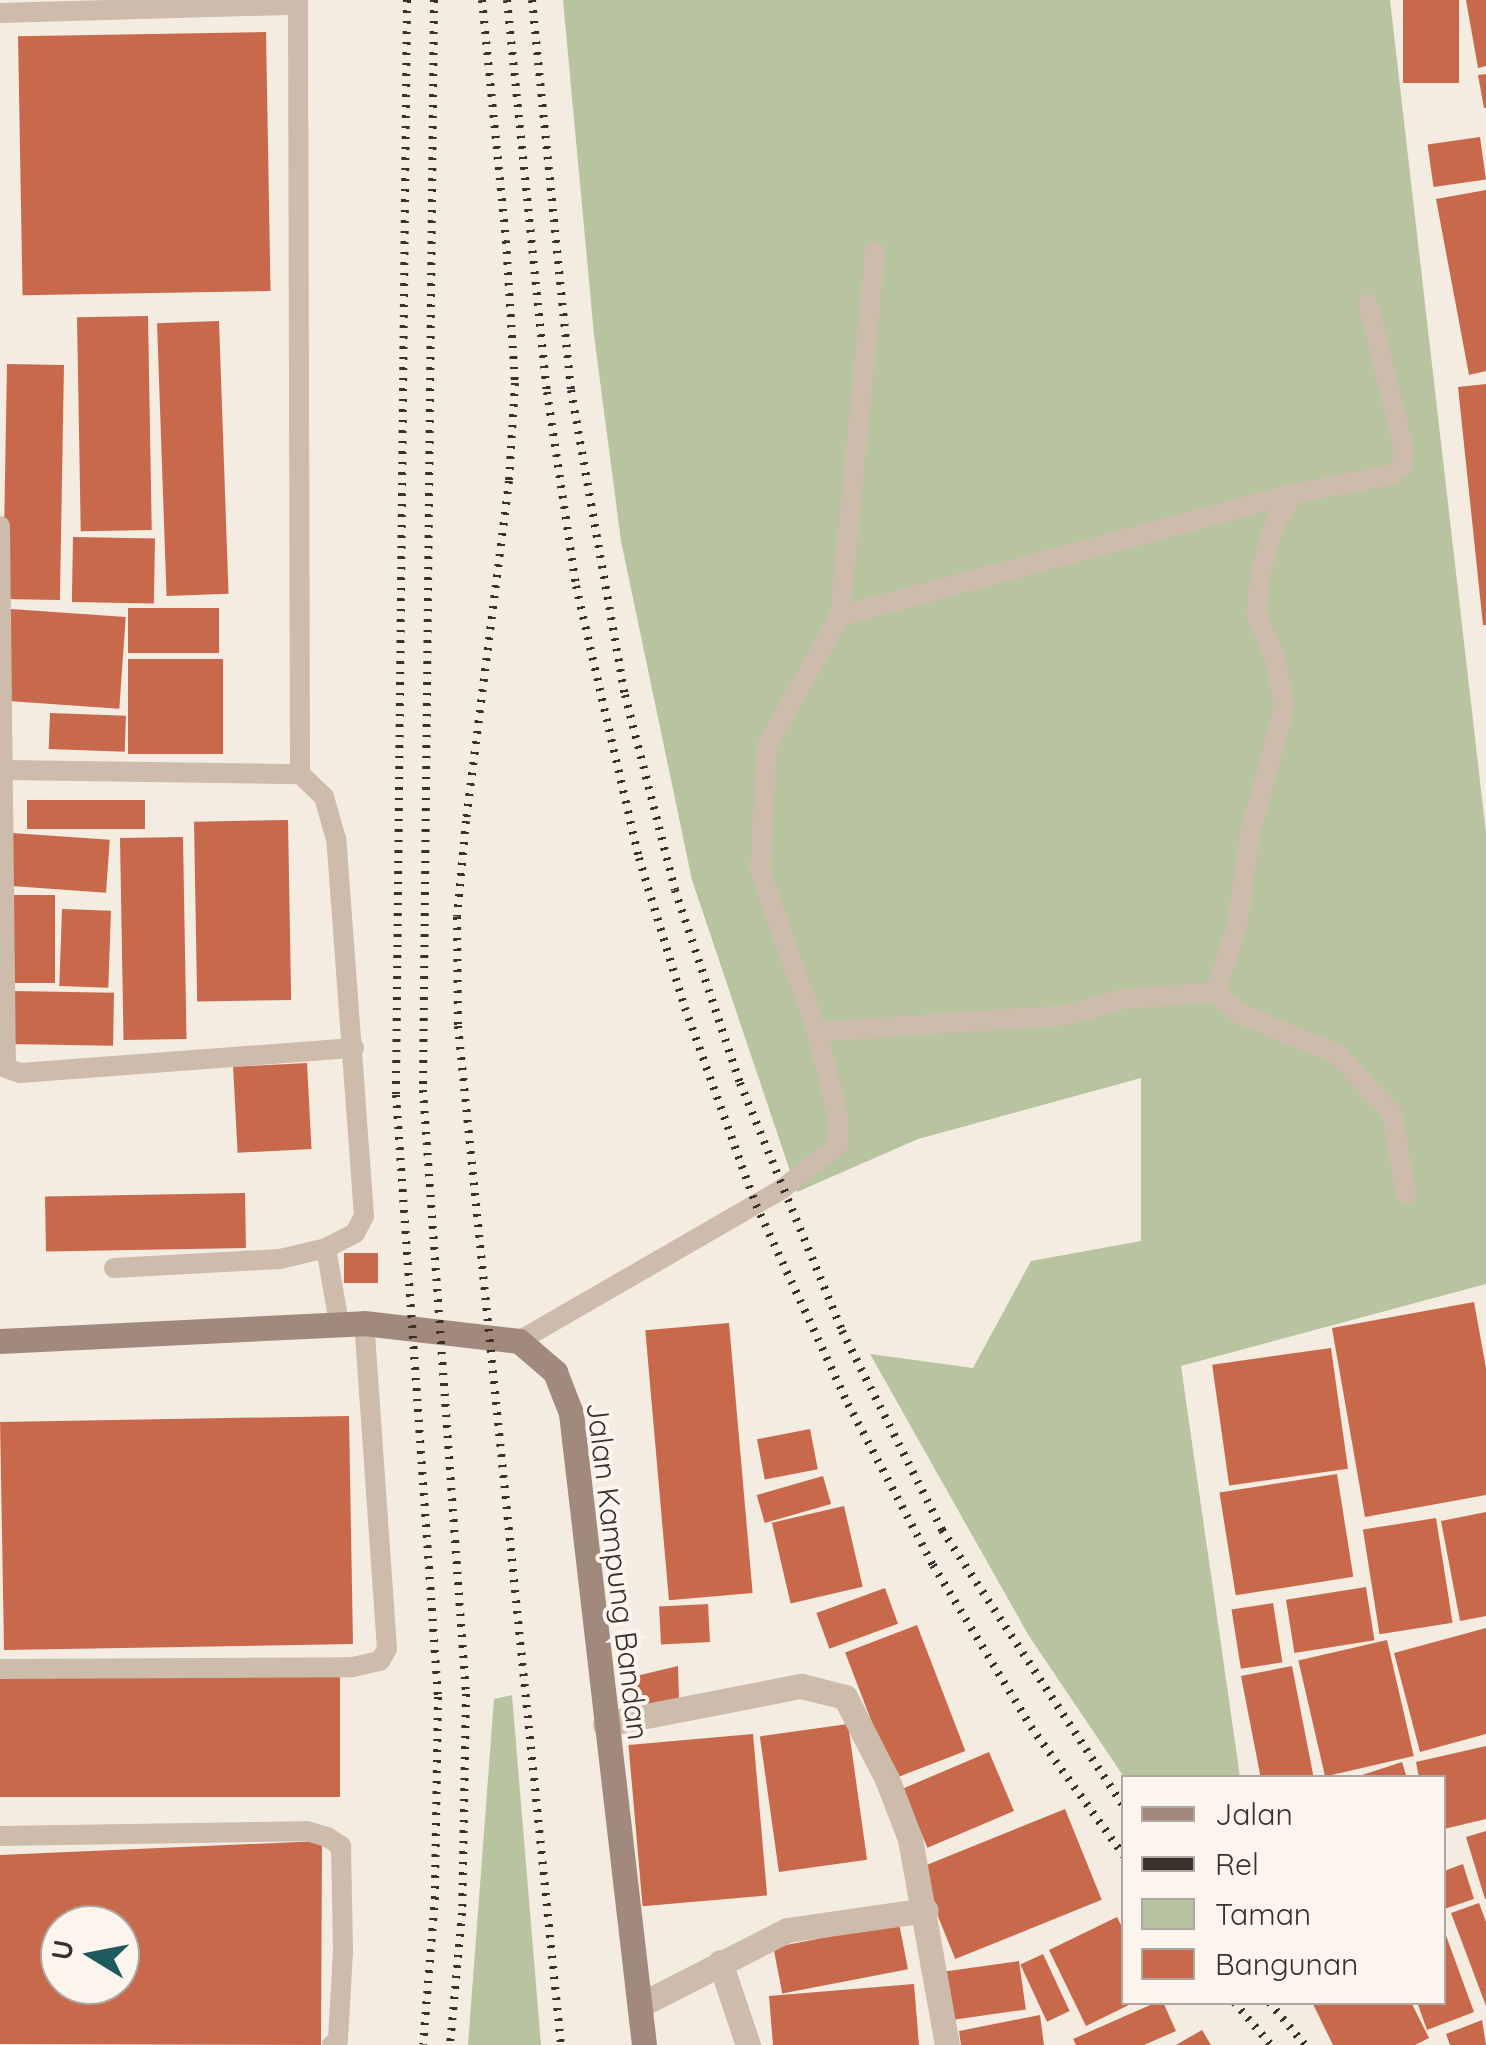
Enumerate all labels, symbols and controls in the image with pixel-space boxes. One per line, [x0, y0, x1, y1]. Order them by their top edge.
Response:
street label: Jalan Kampung Bandan [579, 1400, 657, 1742]
legend [1121, 1775, 1446, 2005]
text: Jalan [1215, 1795, 1293, 1833]
text: Rel [1215, 1845, 1259, 1883]
text: Taman [1215, 1895, 1311, 1933]
north arrow [40, 1905, 140, 2005]
text: U [43, 1937, 81, 1963]
text: Bangunan [1215, 1945, 1358, 1983]

